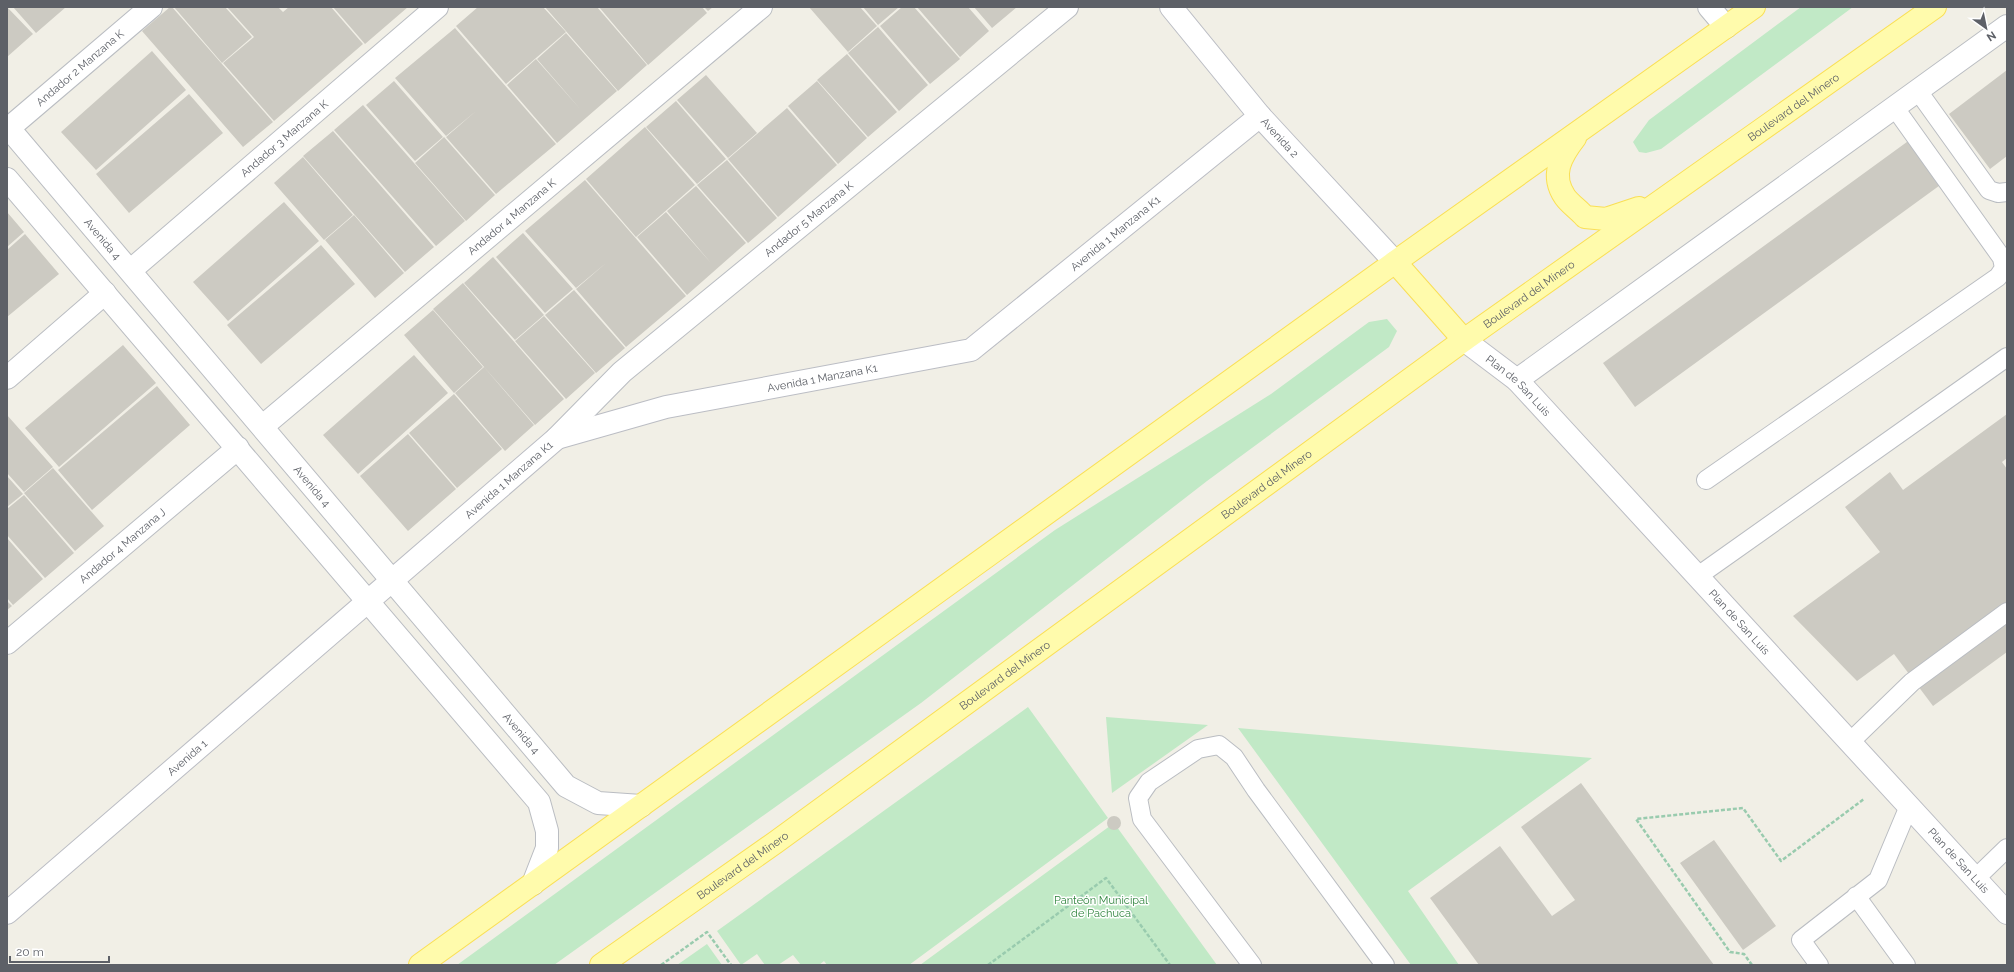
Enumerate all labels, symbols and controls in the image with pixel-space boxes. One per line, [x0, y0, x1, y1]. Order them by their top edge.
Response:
north arrow [1966, 8, 2006, 48]
street label: Andador 2 Manzana K [33, 26, 127, 109]
text: N [1984, 28, 1998, 44]
street label: Boulevard del Minero [1745, 70, 1842, 144]
street label: Andador 3 Manzana K [238, 97, 331, 179]
street label: Avenida 2 [1258, 115, 1302, 160]
street label: Andador 4 Manzana K [465, 175, 559, 257]
street label: Andador 5 Manzana K [762, 178, 856, 259]
street label: Avenida 1 Manzana K1 [1068, 193, 1163, 273]
street label: Avenida 4 [82, 216, 124, 262]
street label: Boulevard del Minero [1481, 257, 1577, 331]
street label: Plan de San Luis [1483, 352, 1553, 419]
street label: Avenida 1 Manzana K1 [766, 361, 879, 394]
street label: Avenida 1 Manzana K1 [462, 438, 556, 521]
street label: Boulevard del Minero [1219, 447, 1315, 521]
street label: Avenida 4 [291, 463, 333, 509]
street label: Andador 4 Manzana J [77, 505, 168, 586]
street label: Plan de San Luis [1706, 587, 1773, 657]
street label: Boulevard del Minero [957, 638, 1053, 712]
street label: Avenida 4 [500, 710, 542, 757]
street label: Avenida 1 [165, 737, 210, 778]
street label: Plan de San Luis [1926, 825, 1992, 896]
street label: Boulevard del Minero [694, 829, 791, 902]
park label: Panteón Municipal de Pachuca [1054, 894, 1148, 920]
scale bar [10, 938, 109, 964]
text: 20 m [16, 945, 44, 959]

